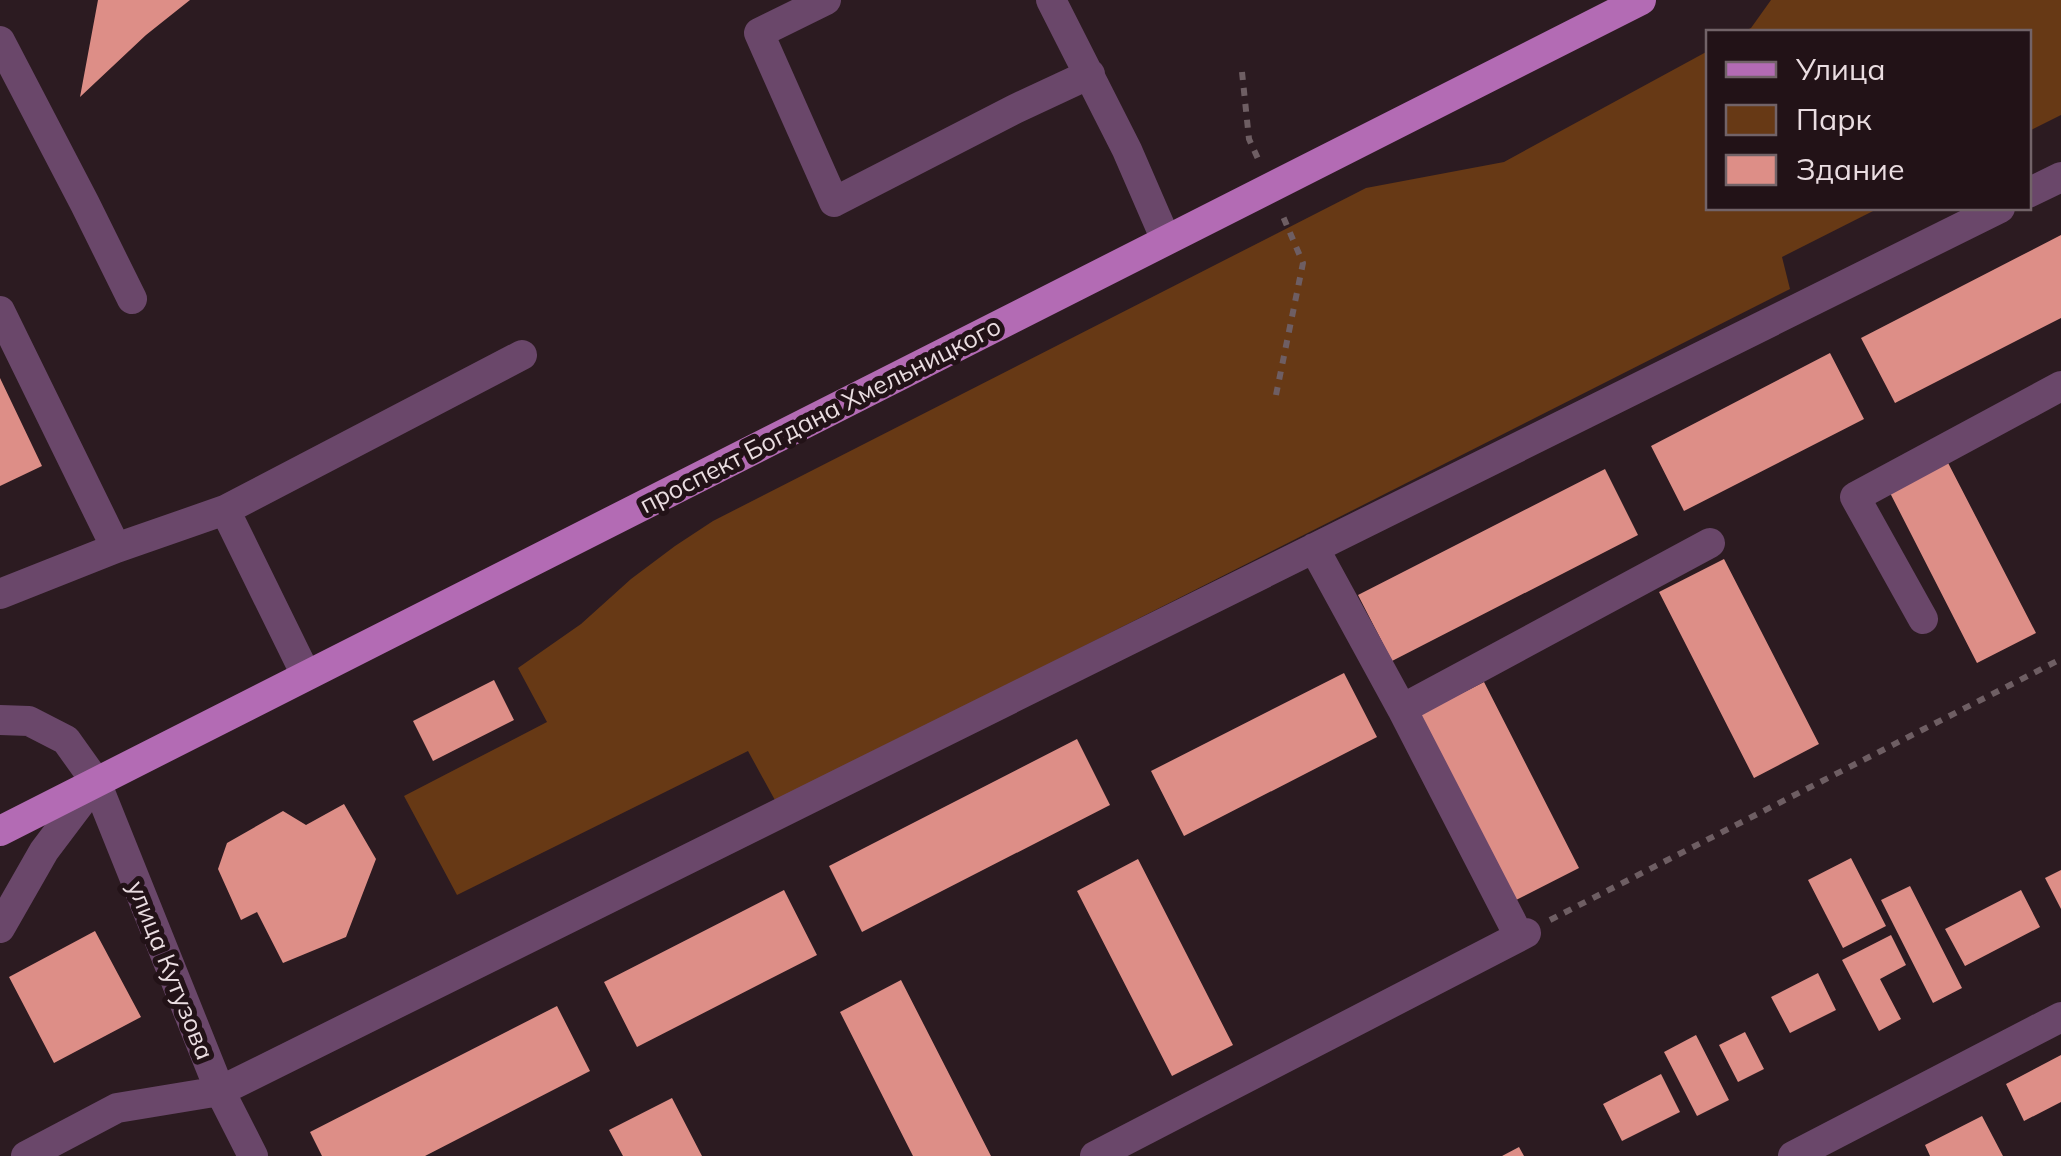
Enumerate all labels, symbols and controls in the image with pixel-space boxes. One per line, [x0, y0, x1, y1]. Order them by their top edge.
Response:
legend [1706, 30, 2031, 210]
text: Улица [1795, 50, 1886, 88]
text: Парк [1796, 100, 1873, 138]
text: Здание [1796, 150, 1905, 188]
street label: проспект Богдана Хмельницкого [634, 310, 1006, 519]
street label: улица Кутузова [121, 876, 221, 1064]

